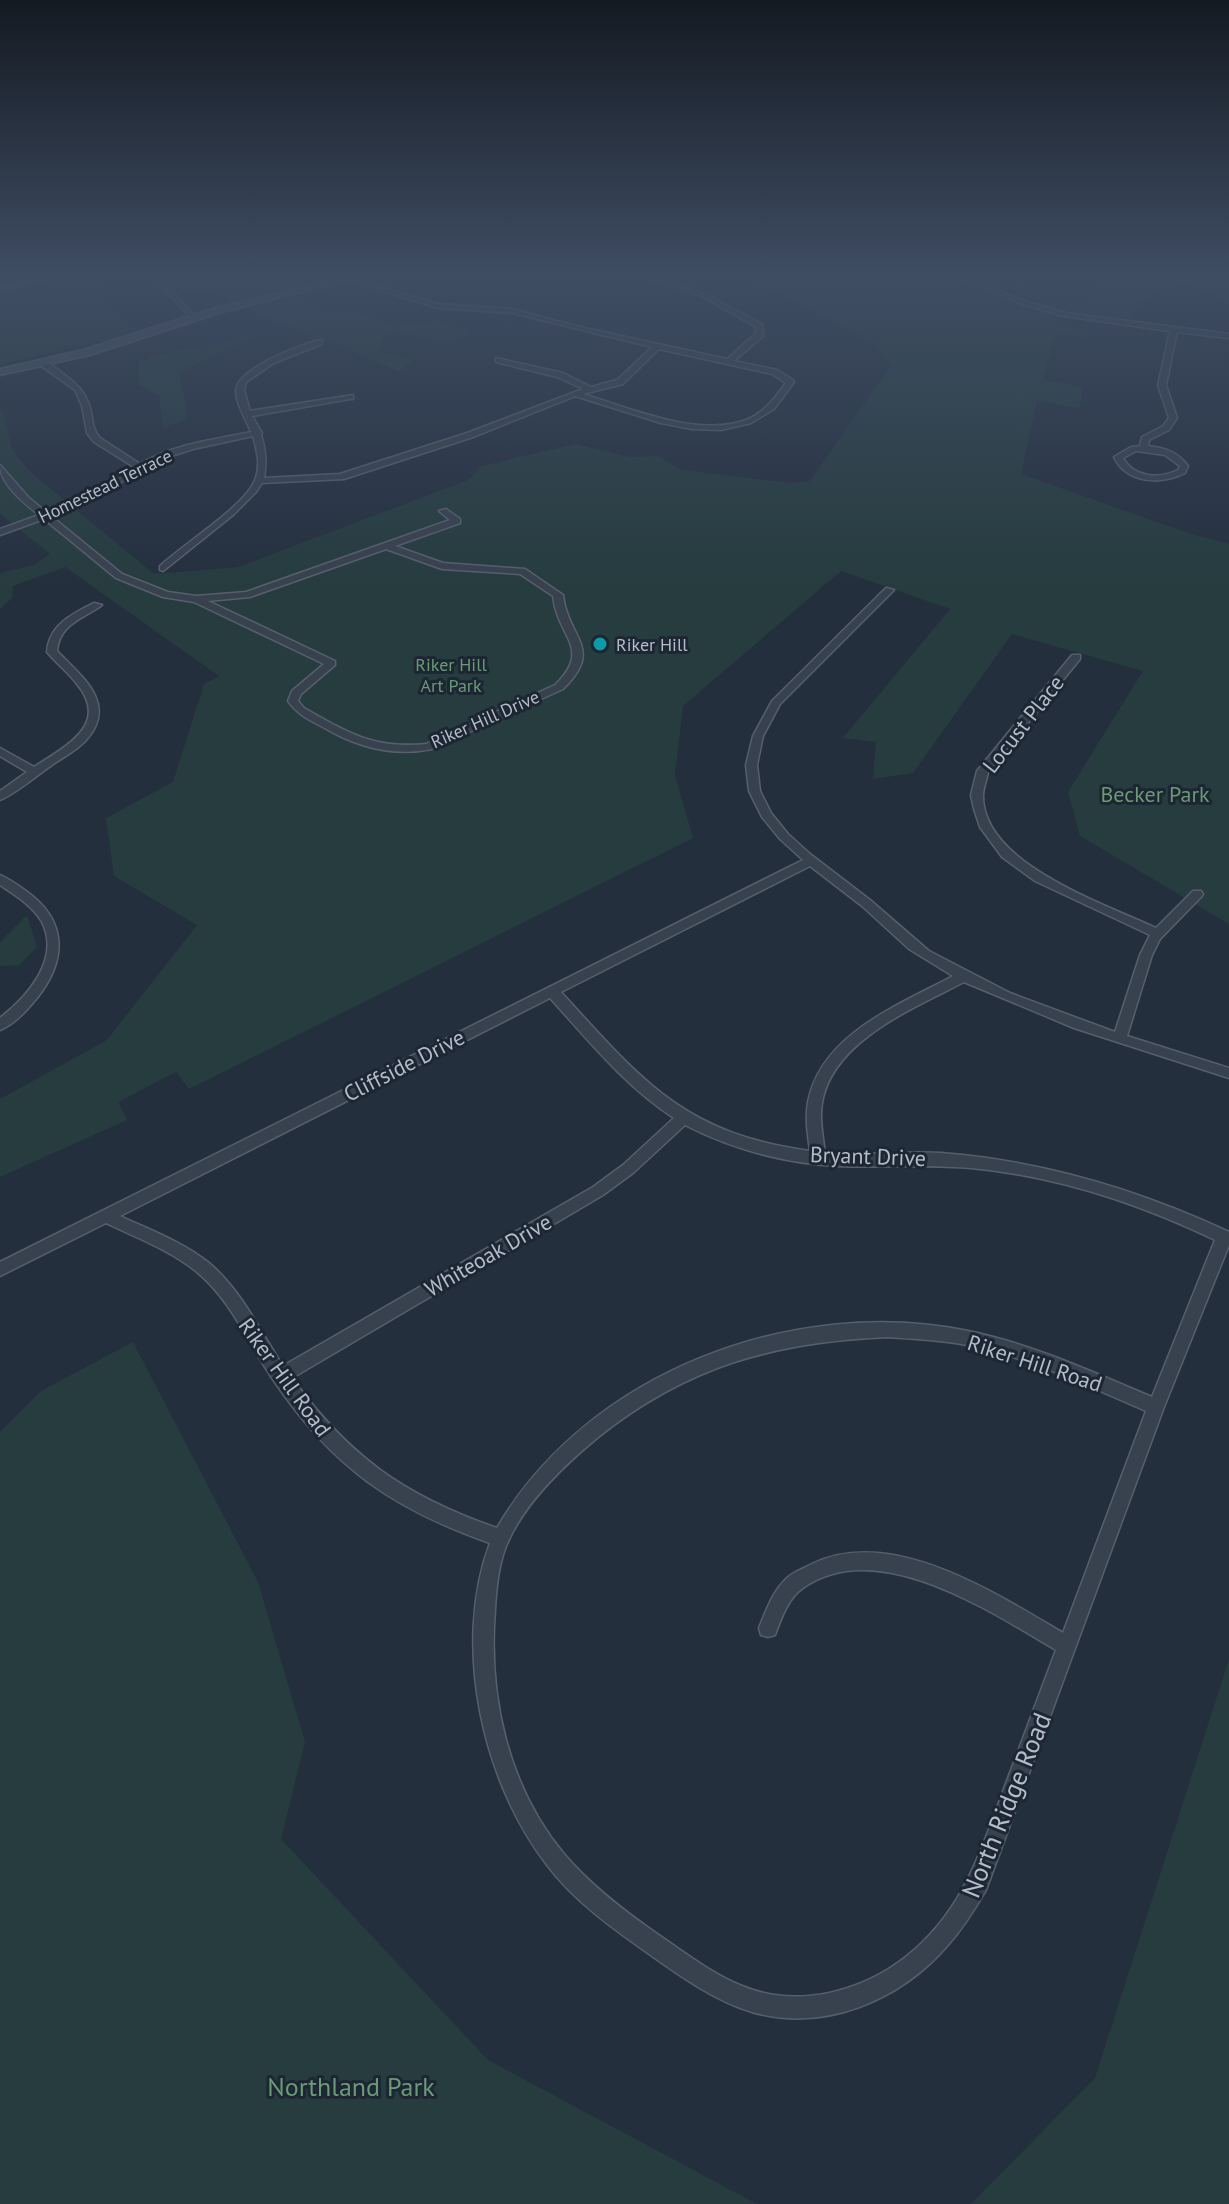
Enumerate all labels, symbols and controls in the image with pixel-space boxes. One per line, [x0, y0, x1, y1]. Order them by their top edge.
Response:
street label: Homestead Terrace [34, 444, 176, 528]
place label: Riker Hill [616, 633, 688, 656]
marker: Riker Hill [591, 635, 609, 653]
park label: Riker Hill Art Park [415, 653, 487, 697]
street label: Locust Place [976, 669, 1070, 779]
street label: Riker Hill Drive [427, 685, 543, 753]
park label: Becker Park [1101, 780, 1210, 808]
street label: Cliffside Drive [339, 1023, 469, 1107]
street label: Bryant Drive [809, 1140, 927, 1172]
street label: Whiteoak Drive [419, 1207, 557, 1303]
street label: Riker Hill Road [233, 1312, 337, 1442]
street label: Riker Hill Road [964, 1328, 1106, 1398]
street label: North Ridge Road [954, 1708, 1058, 1902]
park label: Northland Park [267, 2070, 435, 2103]

